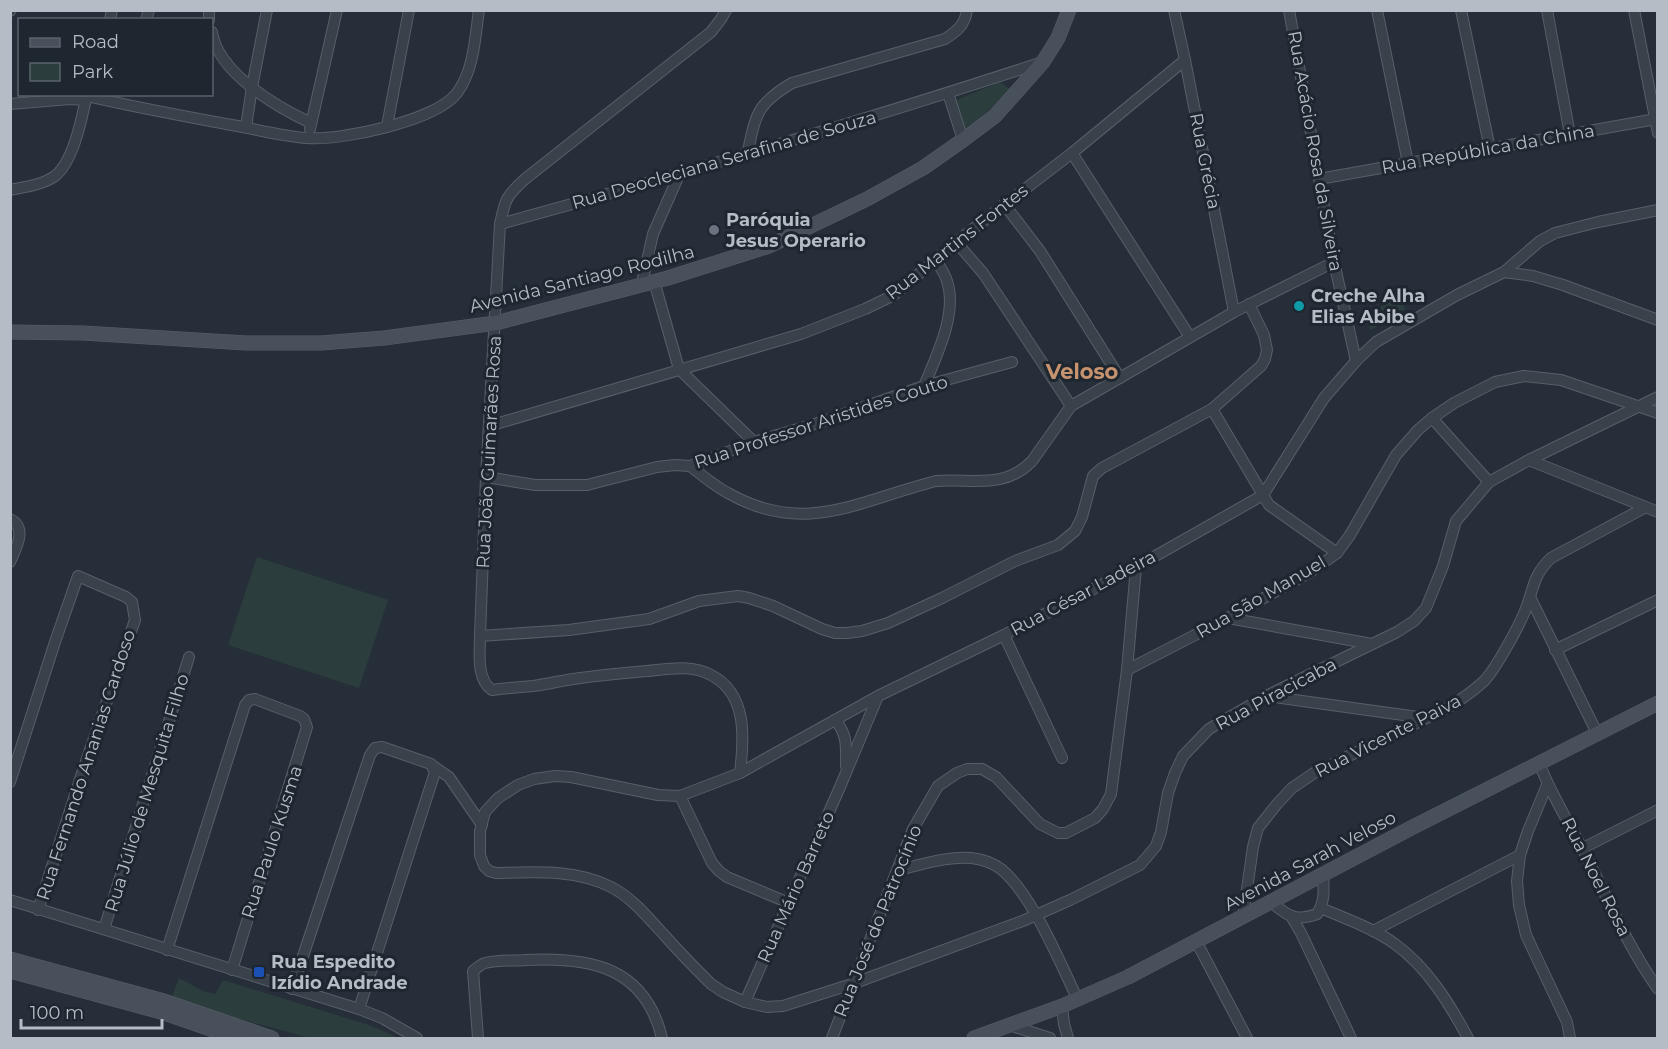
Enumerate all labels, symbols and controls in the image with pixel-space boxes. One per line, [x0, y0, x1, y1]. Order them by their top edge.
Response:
legend [18, 18, 213, 96]
street label: Rua Acácio Rosa da Silveira [1283, 29, 1347, 273]
text: Road [72, 31, 119, 53]
text: Park [72, 61, 113, 83]
street label: Rua Deocleciana Serafina de Souza [569, 106, 879, 214]
street label: Rua Grécia [1185, 111, 1225, 211]
street label: Rua República da China [1380, 119, 1596, 179]
street label: Rua Martins Fontes [881, 179, 1033, 304]
place label: Paróquia Jesus Operario [725, 209, 866, 252]
marker: Paróquia Jesus Operario [707, 223, 721, 237]
street label: Avenida Santiago Rodilha [467, 240, 697, 318]
place label: Creche Alha Elias Abibe [1311, 285, 1425, 328]
marker: Creche Alha Elias Abibe [1292, 299, 1306, 313]
street label: Rua João Guimarães Rosa [472, 335, 506, 569]
district label: Veloso [1045, 359, 1119, 384]
street label: Rua Professor Aristides Couto [692, 371, 950, 473]
street label: Rua César Ladeira [1007, 545, 1159, 641]
street label: Rua São Manuel [1192, 551, 1330, 643]
street label: Rua Fernando Ananias Cardoso [32, 627, 140, 903]
street label: Rua Piracicaba [1212, 653, 1340, 735]
street label: Rua Júlio de Mesquita Filho [100, 671, 194, 915]
street label: Rua Vicente Paiva [1311, 690, 1465, 782]
street label: Rua Paulo Kusma [237, 763, 307, 921]
street label: Avenida Sarah Veloso [1220, 806, 1400, 916]
street label: Rua Mário Barreto [753, 808, 839, 966]
street label: Rua Noel Rosa [1557, 814, 1635, 940]
street label: Rua José do Patrocínio [829, 822, 927, 1020]
place label: Rua Espedito Izídio Andrade [271, 951, 408, 994]
marker: Rua Espedito Izídio Andrade [252, 965, 266, 979]
scale bar [21, 992, 162, 1030]
text: 100 m [30, 1002, 84, 1024]

